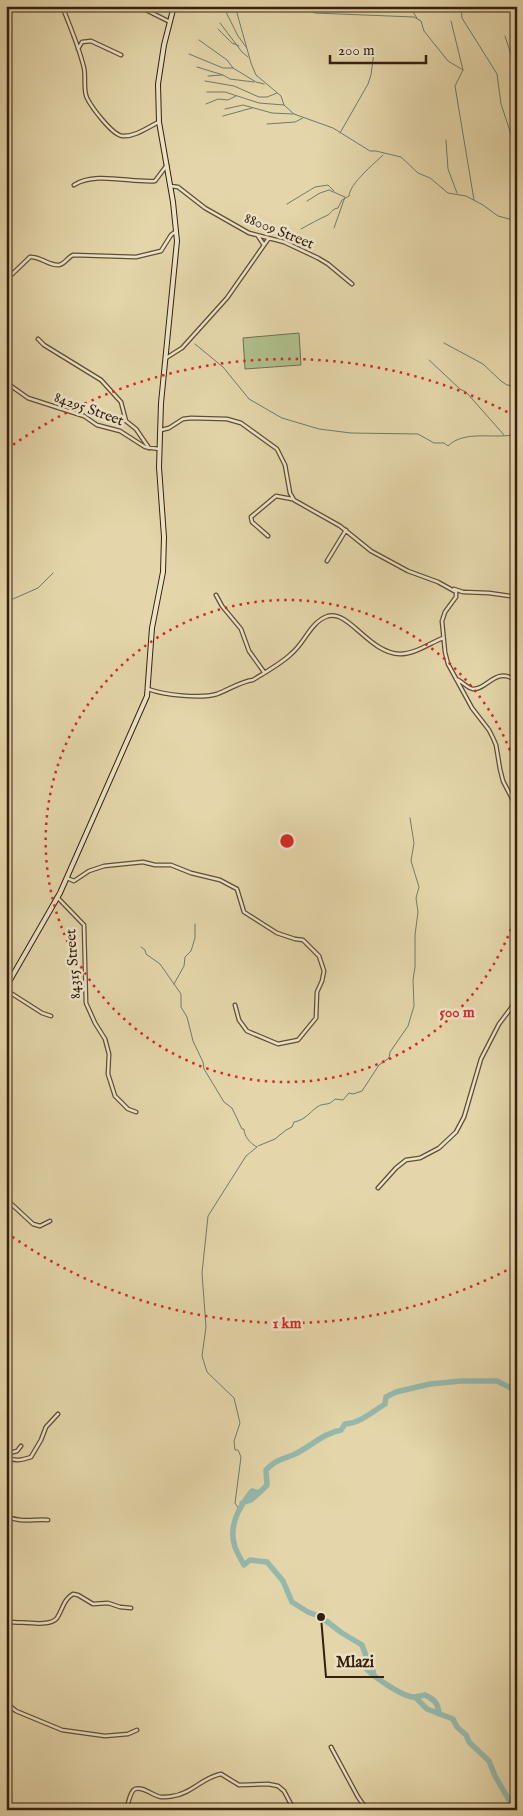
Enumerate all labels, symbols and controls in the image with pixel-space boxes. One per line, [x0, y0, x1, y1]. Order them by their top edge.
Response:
scale bar [330, 32, 427, 64]
text: 200 m [338, 41, 375, 60]
street label: 88009 Street [241, 208, 317, 254]
street label: 84295 Street [52, 388, 126, 430]
centre of rings [278, 832, 296, 850]
street label: 84315 Street [61, 928, 85, 1000]
text: 500 m [440, 1003, 475, 1022]
text: 1 km [273, 1314, 302, 1333]
callout: Mlazi [326, 1646, 384, 1677]
text: Mlazi [336, 1653, 375, 1673]

